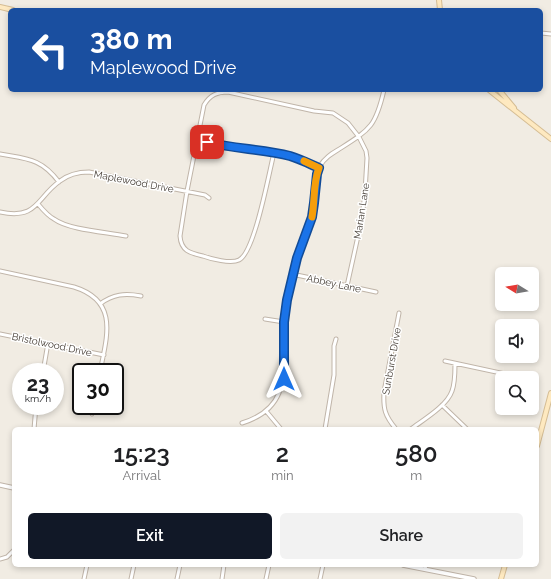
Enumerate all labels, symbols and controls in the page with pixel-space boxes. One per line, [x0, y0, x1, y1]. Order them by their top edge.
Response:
text: 380 m [90, 23, 173, 56]
icon: left [24, 24, 76, 76]
text: Maplewood Drive [90, 57, 236, 78]
pin [190, 125, 224, 159]
icon: arrive [196, 131, 218, 153]
street label: Maplewood Drive [93, 168, 175, 195]
street label: Marian Lane [352, 182, 371, 240]
north arrow [495, 267, 539, 311]
map controls [495, 267, 539, 415]
street label: Abbey Lane [306, 272, 362, 295]
button: sound [495, 319, 539, 363]
street label: Sunburst Drive [380, 327, 403, 396]
street label: Bristolwood Drive [11, 331, 93, 358]
position arrow [263, 358, 305, 400]
speed limit sign: 30 [72, 363, 124, 415]
button: search [495, 371, 539, 415]
text: 23 [27, 372, 49, 396]
text: km/h [25, 393, 51, 404]
text: 15:23 [114, 439, 170, 468]
text: 2 [276, 439, 289, 468]
text: 580 [395, 439, 438, 468]
text: Arrival [123, 468, 161, 483]
text: min [271, 468, 294, 483]
text: m [410, 468, 422, 483]
button: Exit [28, 513, 272, 559]
button: Share [280, 513, 523, 559]

